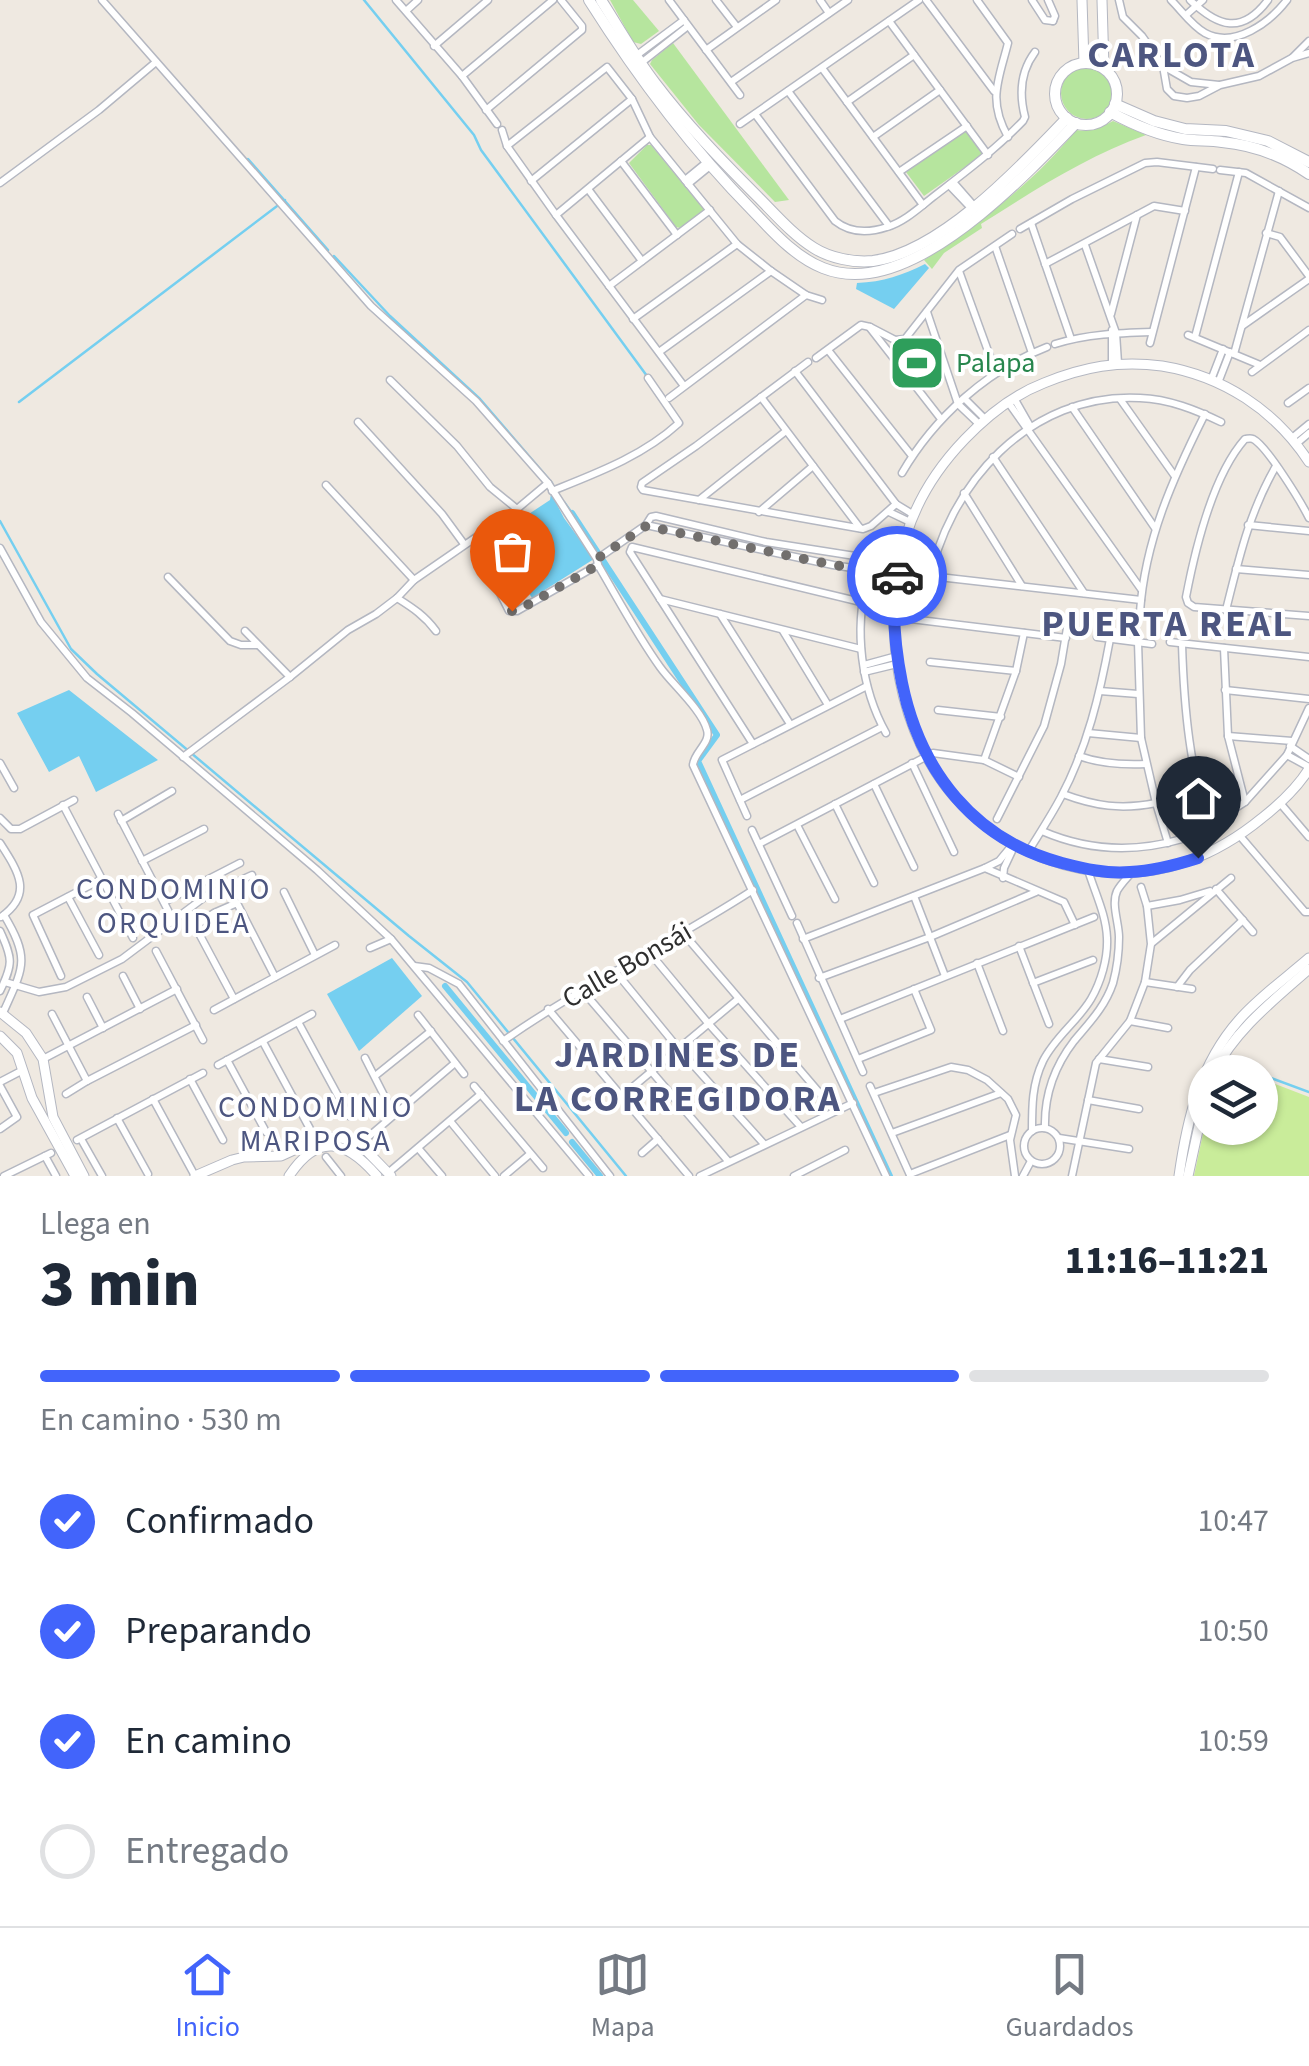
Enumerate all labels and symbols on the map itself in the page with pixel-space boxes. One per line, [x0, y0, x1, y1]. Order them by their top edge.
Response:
district label: CARLOTA [1087, 28, 1257, 82]
sports icon: Palapa [887, 333, 947, 393]
place label: Palapa [956, 343, 1035, 383]
pin [470, 509, 555, 612]
courier [847, 526, 947, 626]
district label: PUERTA REAL [1041, 597, 1295, 651]
pin [1156, 756, 1241, 859]
district label: CONDOMINIO ORQUIDEA [76, 868, 272, 945]
street label: Calle Bonsái [555, 912, 699, 1018]
district label: JARDINES DE LA CORREGIDORA [514, 1028, 842, 1126]
district label: CONDOMINIO MARIPOSA [218, 1086, 414, 1163]

